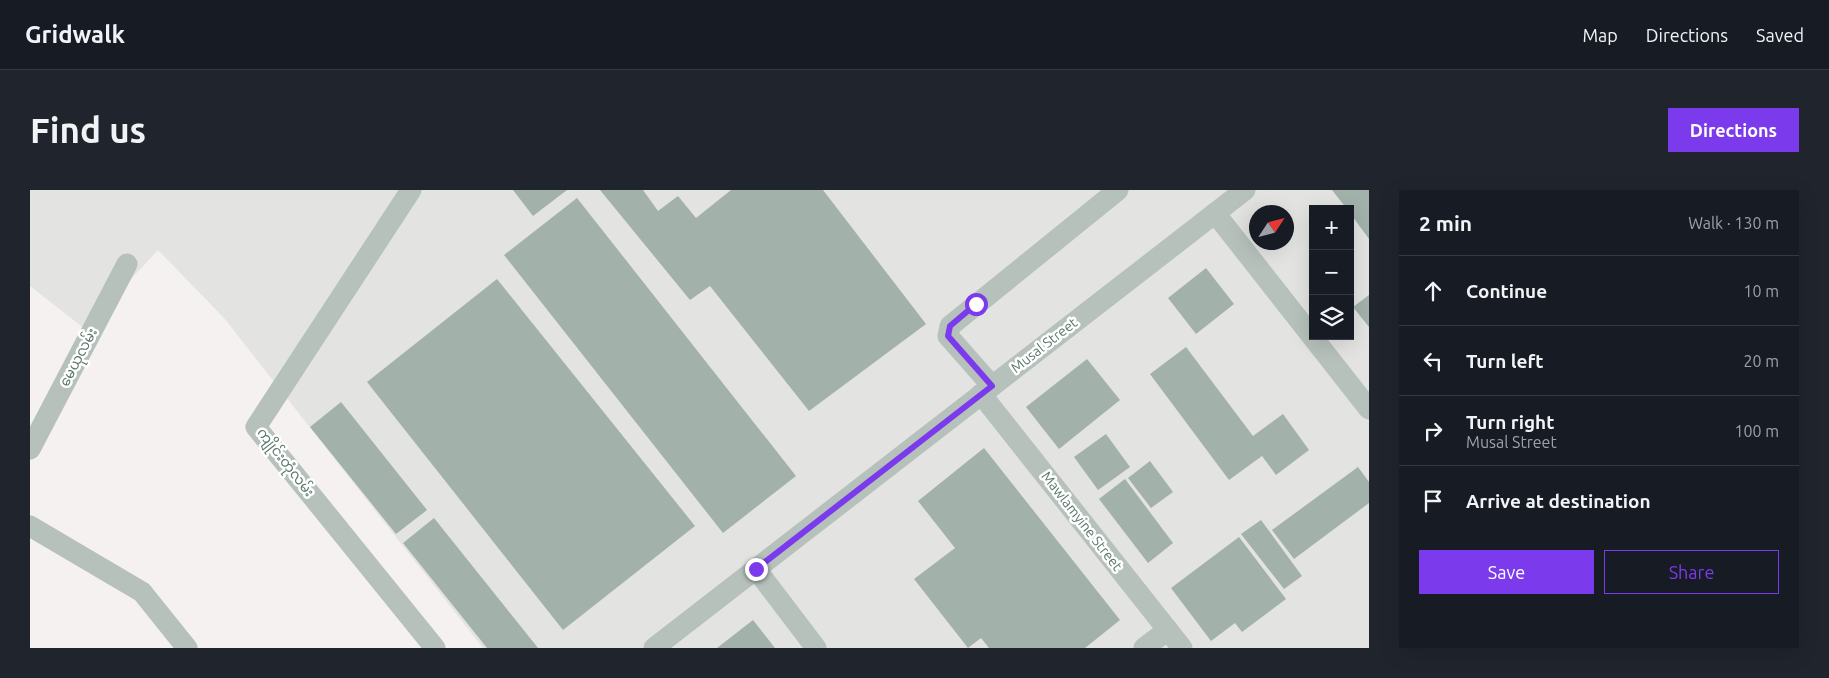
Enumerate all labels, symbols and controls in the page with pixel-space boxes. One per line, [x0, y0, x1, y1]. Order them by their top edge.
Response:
text: Gridwalk [25, 21, 125, 48]
text: Map [1582, 25, 1618, 45]
text: Directions [1646, 25, 1728, 45]
text: Saved [1756, 25, 1804, 45]
button: Directions [1668, 108, 1799, 152]
text: Find us [30, 110, 146, 150]
north arrow [1249, 205, 1294, 250]
map controls [1309, 205, 1354, 340]
button: + [1309, 205, 1354, 250]
text: 2 min [1419, 211, 1472, 235]
text: Walk · 130 m [1688, 214, 1779, 232]
button: − [1309, 250, 1354, 295]
icon: ahead [1419, 277, 1447, 305]
text: Continue [1466, 280, 1547, 302]
text: 10 m [1743, 282, 1779, 300]
route start [965, 293, 988, 316]
button: layers [1309, 295, 1354, 340]
street label: Musal Street [1008, 314, 1081, 376]
street label: မေယုလမ်း [54, 324, 104, 391]
icon: left [1419, 347, 1447, 375]
text: Turn left [1466, 350, 1544, 372]
text: 20 m [1743, 352, 1779, 370]
text: Turn right [1466, 411, 1554, 433]
icon: right [1419, 417, 1447, 445]
text: 100 m [1734, 422, 1779, 440]
street label: ကျိုင်းတုံလမ်း [251, 423, 319, 502]
text: Musal Street [1466, 433, 1557, 451]
street label: Mawlamyine Street [1038, 468, 1126, 574]
icon: arrive [1419, 487, 1447, 515]
text: Arrive at destination [1466, 490, 1651, 512]
button: Save [1419, 550, 1594, 594]
button: Share [1604, 550, 1779, 594]
route end [745, 558, 768, 581]

